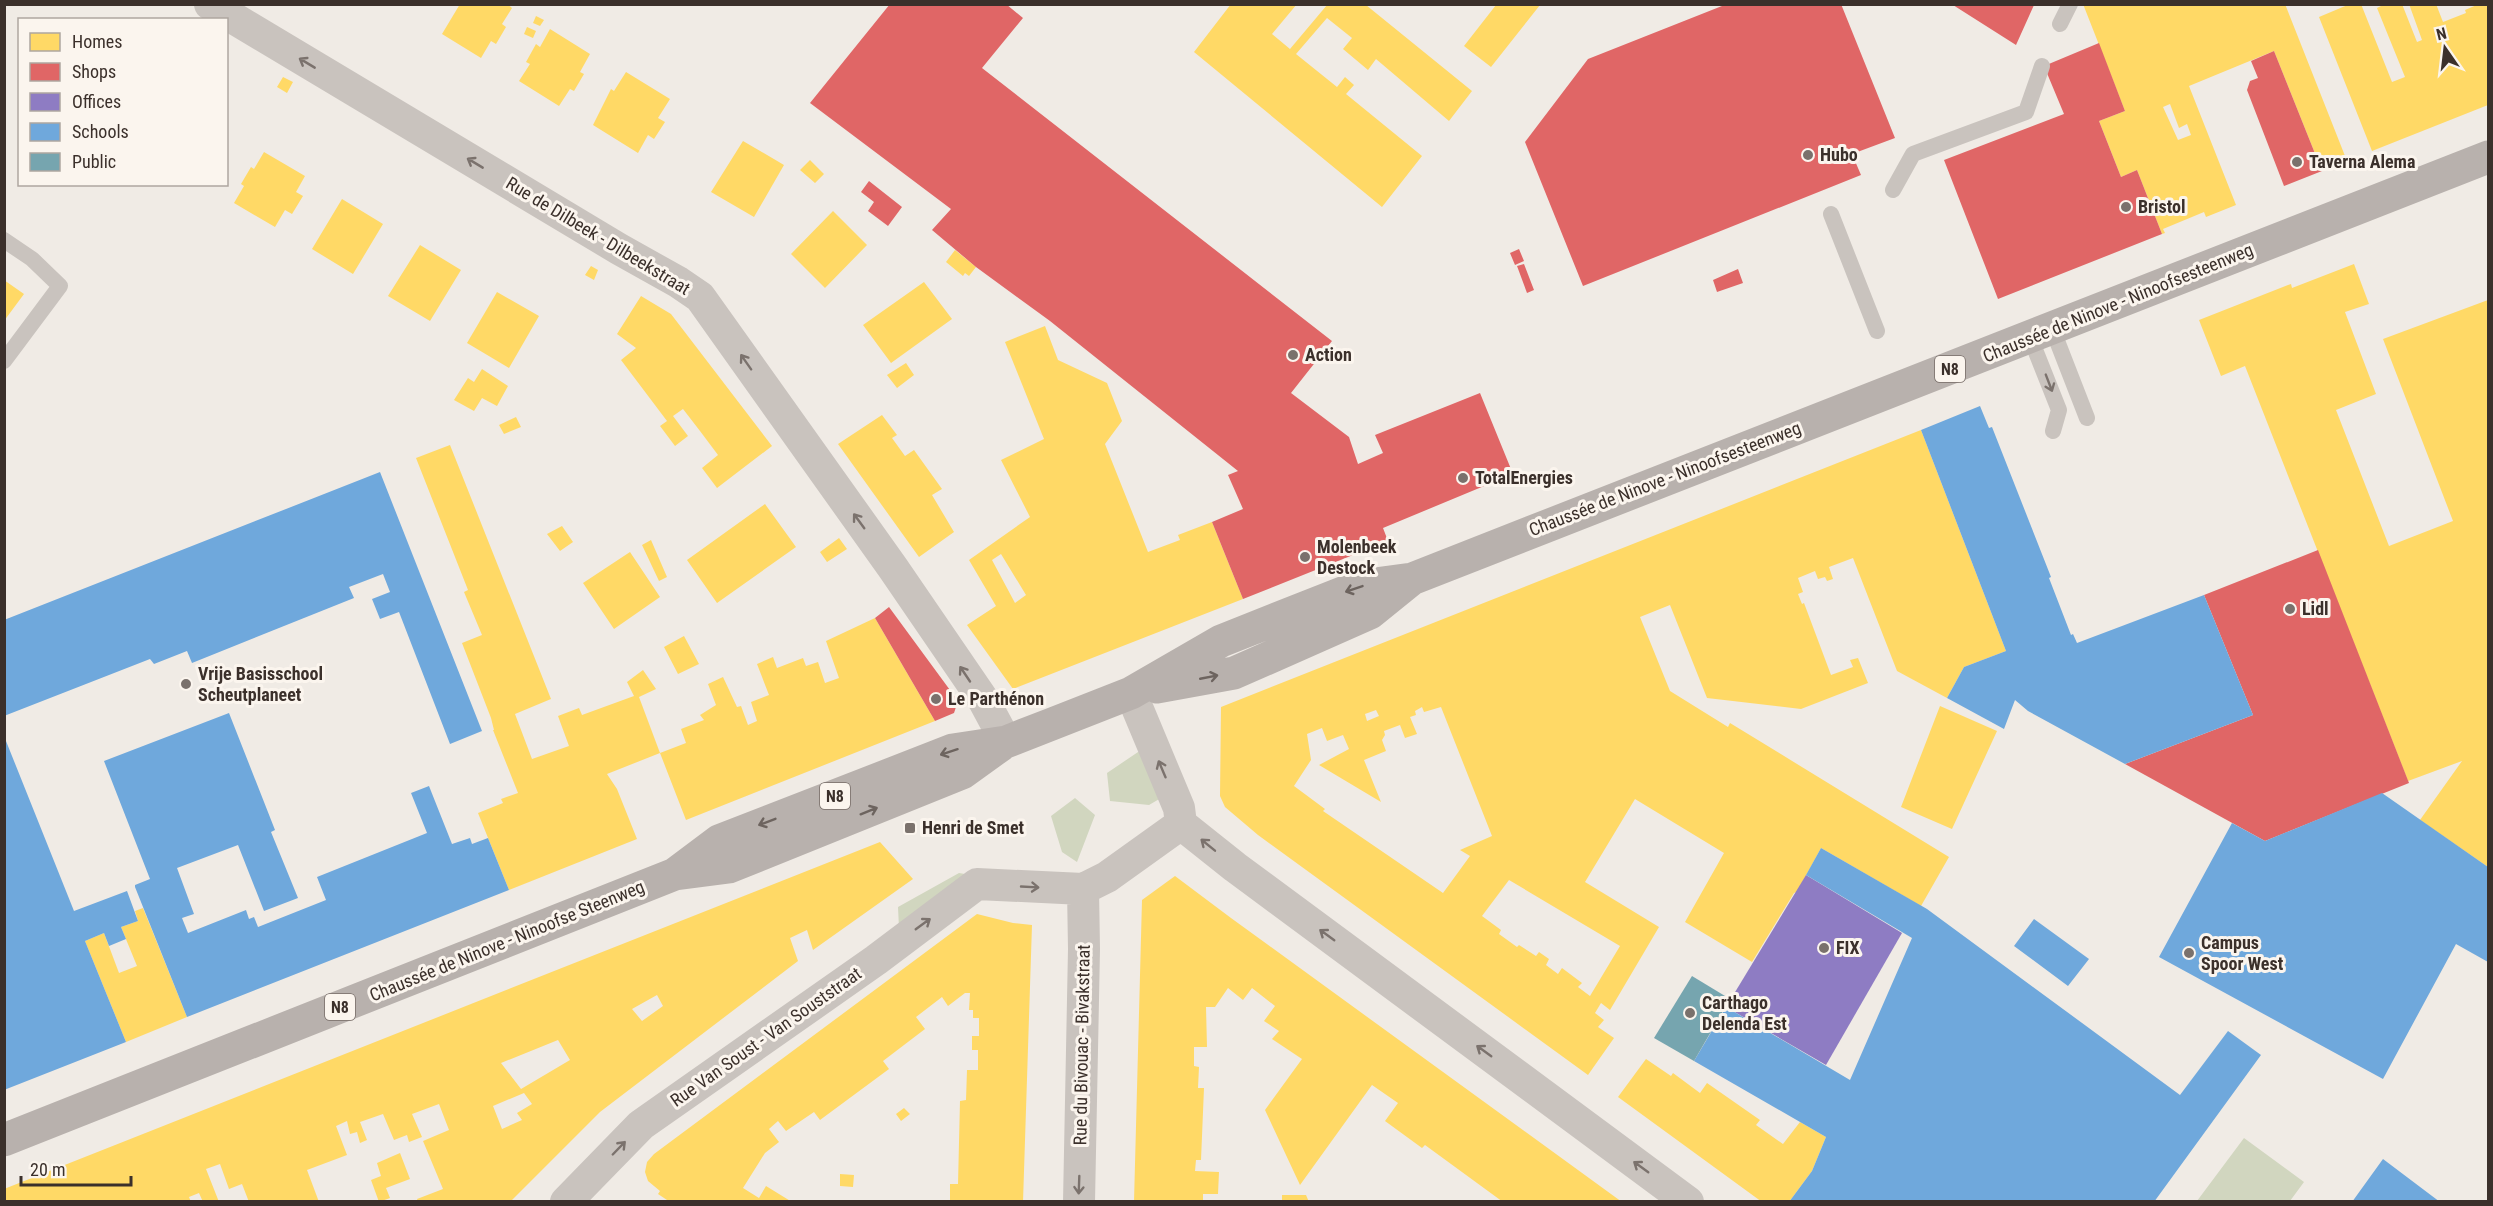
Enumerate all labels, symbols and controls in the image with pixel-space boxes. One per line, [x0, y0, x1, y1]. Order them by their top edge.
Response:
legend [18, 18, 228, 186]
north arrow [2415, 18, 2475, 78]
text: N [2434, 24, 2449, 44]
text: Homes [72, 31, 122, 52]
one-way arrow [299, 57, 316, 69]
text: Shops [72, 61, 116, 82]
text: Offices [72, 91, 121, 112]
text: Schools [72, 121, 129, 142]
place label: Hubo [1820, 144, 1858, 165]
marker: Hubo [1801, 148, 1815, 162]
text: Public [72, 151, 116, 172]
place label: Taverna Alema [2309, 151, 2415, 172]
marker: Taverna Alema [2290, 155, 2304, 169]
one-way arrow [467, 157, 484, 169]
street label: Rue de Dilbeek - Dilbeekstraat [502, 172, 694, 299]
place label: Bristol [2138, 196, 2186, 217]
marker: Bristol [2119, 200, 2133, 214]
street label: Chaussée de Ninove - Ninoofsesteenweg [1980, 239, 2256, 366]
place label: Action [1305, 344, 1352, 365]
marker: Action [1286, 348, 1300, 362]
one-way arrow [740, 355, 752, 371]
road number: N8 [1935, 356, 1965, 382]
one-way arrow [2044, 374, 2055, 392]
street label: Chaussée de Ninove - Ninoofsesteenweg [1526, 417, 1804, 540]
place label: TotalEnergies [1475, 467, 1573, 488]
marker: TotalEnergies [1456, 471, 1470, 485]
one-way arrow [853, 513, 865, 529]
place label: Molenbeek Destock [1317, 536, 1397, 578]
marker: Molenbeek Destock [1298, 550, 1312, 564]
one-way arrow [1345, 584, 1364, 595]
place label: Lidl [2302, 598, 2329, 619]
marker: Lidl [2283, 602, 2297, 616]
place label: Vrije Basisschool Scheutplaneet [198, 663, 323, 705]
one-way arrow [959, 666, 971, 683]
one-way arrow [1198, 671, 1218, 682]
marker: Vrije Basisschool Scheutplaneet [179, 677, 193, 691]
place label: Le Parthénon [948, 688, 1044, 709]
marker: Le Parthénon [929, 692, 943, 706]
one-way arrow [940, 747, 959, 758]
one-way arrow [1156, 760, 1167, 778]
road number: N8 [820, 783, 850, 809]
one-way arrow [859, 805, 878, 816]
place label: Henri de Smet [922, 817, 1025, 838]
one-way arrow [758, 818, 777, 829]
marker: Henri de Smet [903, 821, 917, 835]
one-way arrow [1200, 839, 1216, 852]
street label: Chaussée de Ninove - Ninoofse Steenweg [366, 876, 647, 1005]
one-way arrow [1019, 881, 1039, 892]
one-way arrow [914, 918, 930, 930]
one-way arrow [1320, 929, 1336, 941]
place label: Campus Spoor West [2201, 932, 2284, 974]
place label: FIX [1836, 937, 1860, 958]
marker: FIX [1817, 941, 1831, 955]
street label: Rue du Bivouac - Bivakstraat [1069, 944, 1094, 1146]
marker: Campus Spoor West [2182, 946, 2196, 960]
street label: Rue Van Soust - Van Souststraat [666, 963, 865, 1111]
place label: Carthago Delenda Est [1702, 992, 1787, 1034]
road number: N8 [325, 994, 355, 1020]
marker: Carthago Delenda Est [1683, 1006, 1697, 1020]
one-way arrow [1476, 1045, 1492, 1058]
one-way arrow [612, 1140, 626, 1155]
scale bar [21, 1149, 130, 1187]
text: 20 m [30, 1159, 65, 1180]
one-way arrow [1633, 1160, 1649, 1173]
one-way arrow [1074, 1174, 1085, 1194]

